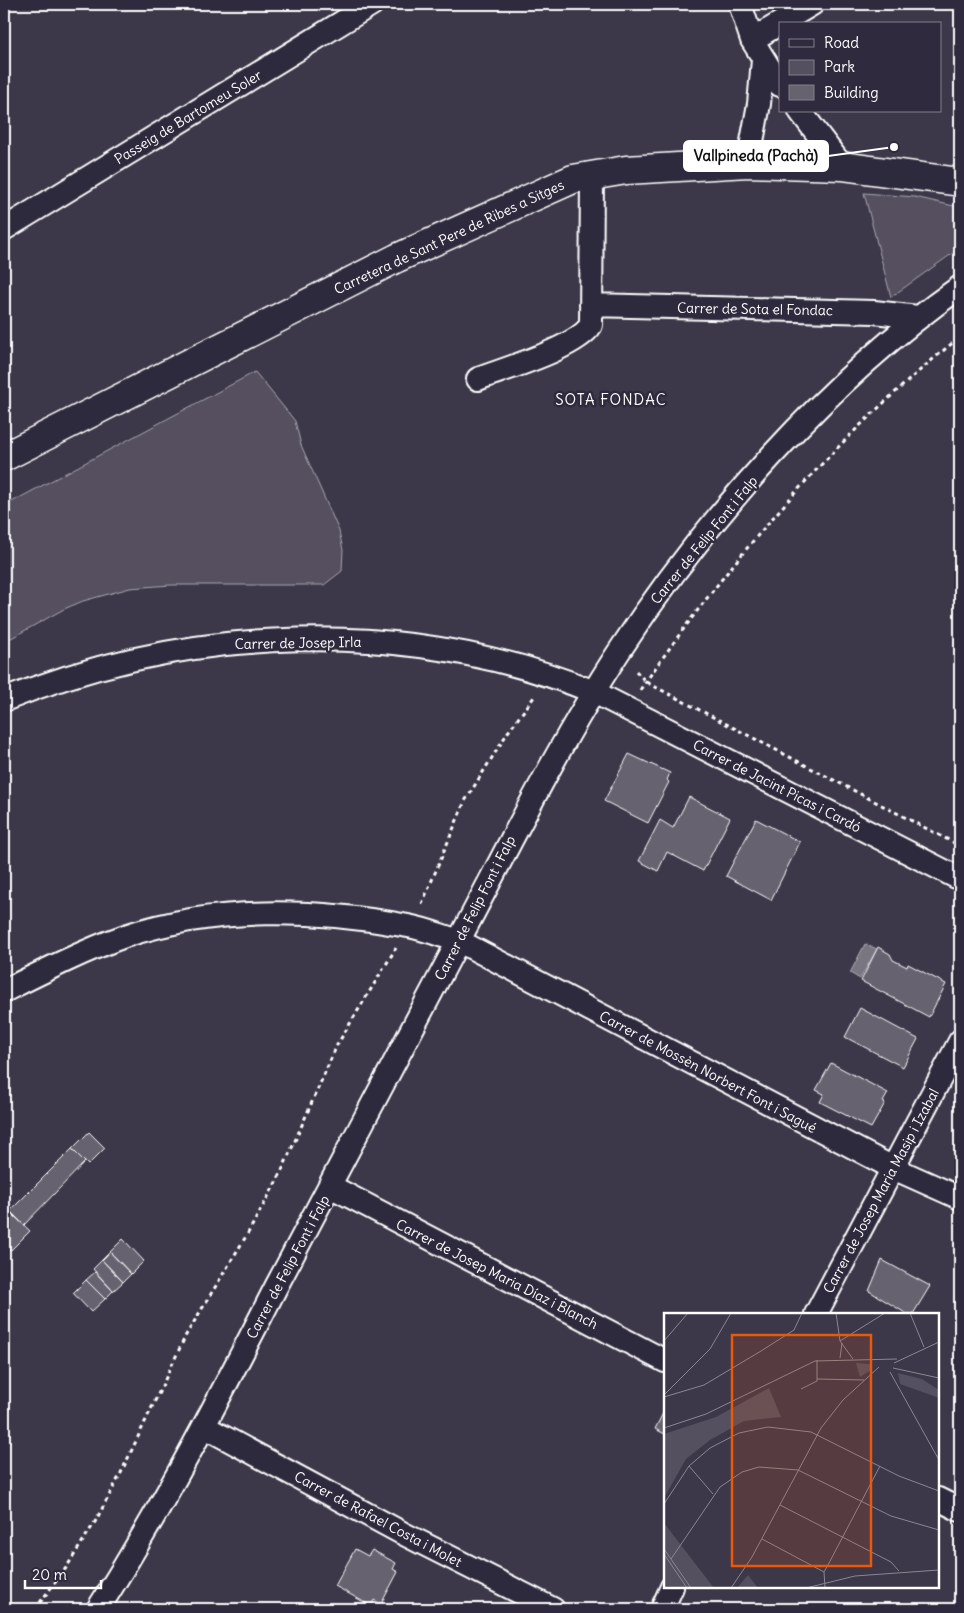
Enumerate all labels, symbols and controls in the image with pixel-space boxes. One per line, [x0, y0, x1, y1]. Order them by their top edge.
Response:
legend [779, 22, 942, 112]
text: Road [824, 33, 859, 52]
text: Park [824, 57, 855, 76]
street label: Passeig de Bartomeu Soler [111, 66, 265, 168]
text: Building [824, 83, 879, 102]
callout: Vallpineda (Pachà) [684, 141, 828, 171]
text: Vallpineda (Pachà) [694, 146, 819, 166]
street label: Carretera de Sant Pere de Ribes a Sitges [331, 176, 567, 298]
street label: Carrer de Sota el Fondac [677, 299, 833, 319]
district label: SOTA FONDAC [555, 390, 667, 409]
street label: Carrer de Felip Font i Falp [647, 472, 761, 608]
street label: Carrer de Josep Irla [234, 633, 362, 653]
street label: Carrer de Jacint Picas i Cardó [690, 736, 864, 836]
street label: Carrer de Felip Font i Falp [431, 833, 519, 983]
street label: Carrer de Mossèn Norbert Font i Sagué [596, 1007, 820, 1137]
street label: Carrer de Josep Maria Masip i Izabal [819, 1085, 943, 1297]
street label: Carrer de Felip Font i Falp [242, 1192, 334, 1342]
street label: Carrer de Josep Maria Díaz i Blanch [393, 1215, 601, 1333]
inset map [664, 1313, 939, 1588]
street label: Carrer de Rafael Costa i Molet [291, 1467, 465, 1571]
scale bar [25, 1558, 101, 1590]
text: 20 m [32, 1565, 67, 1584]

